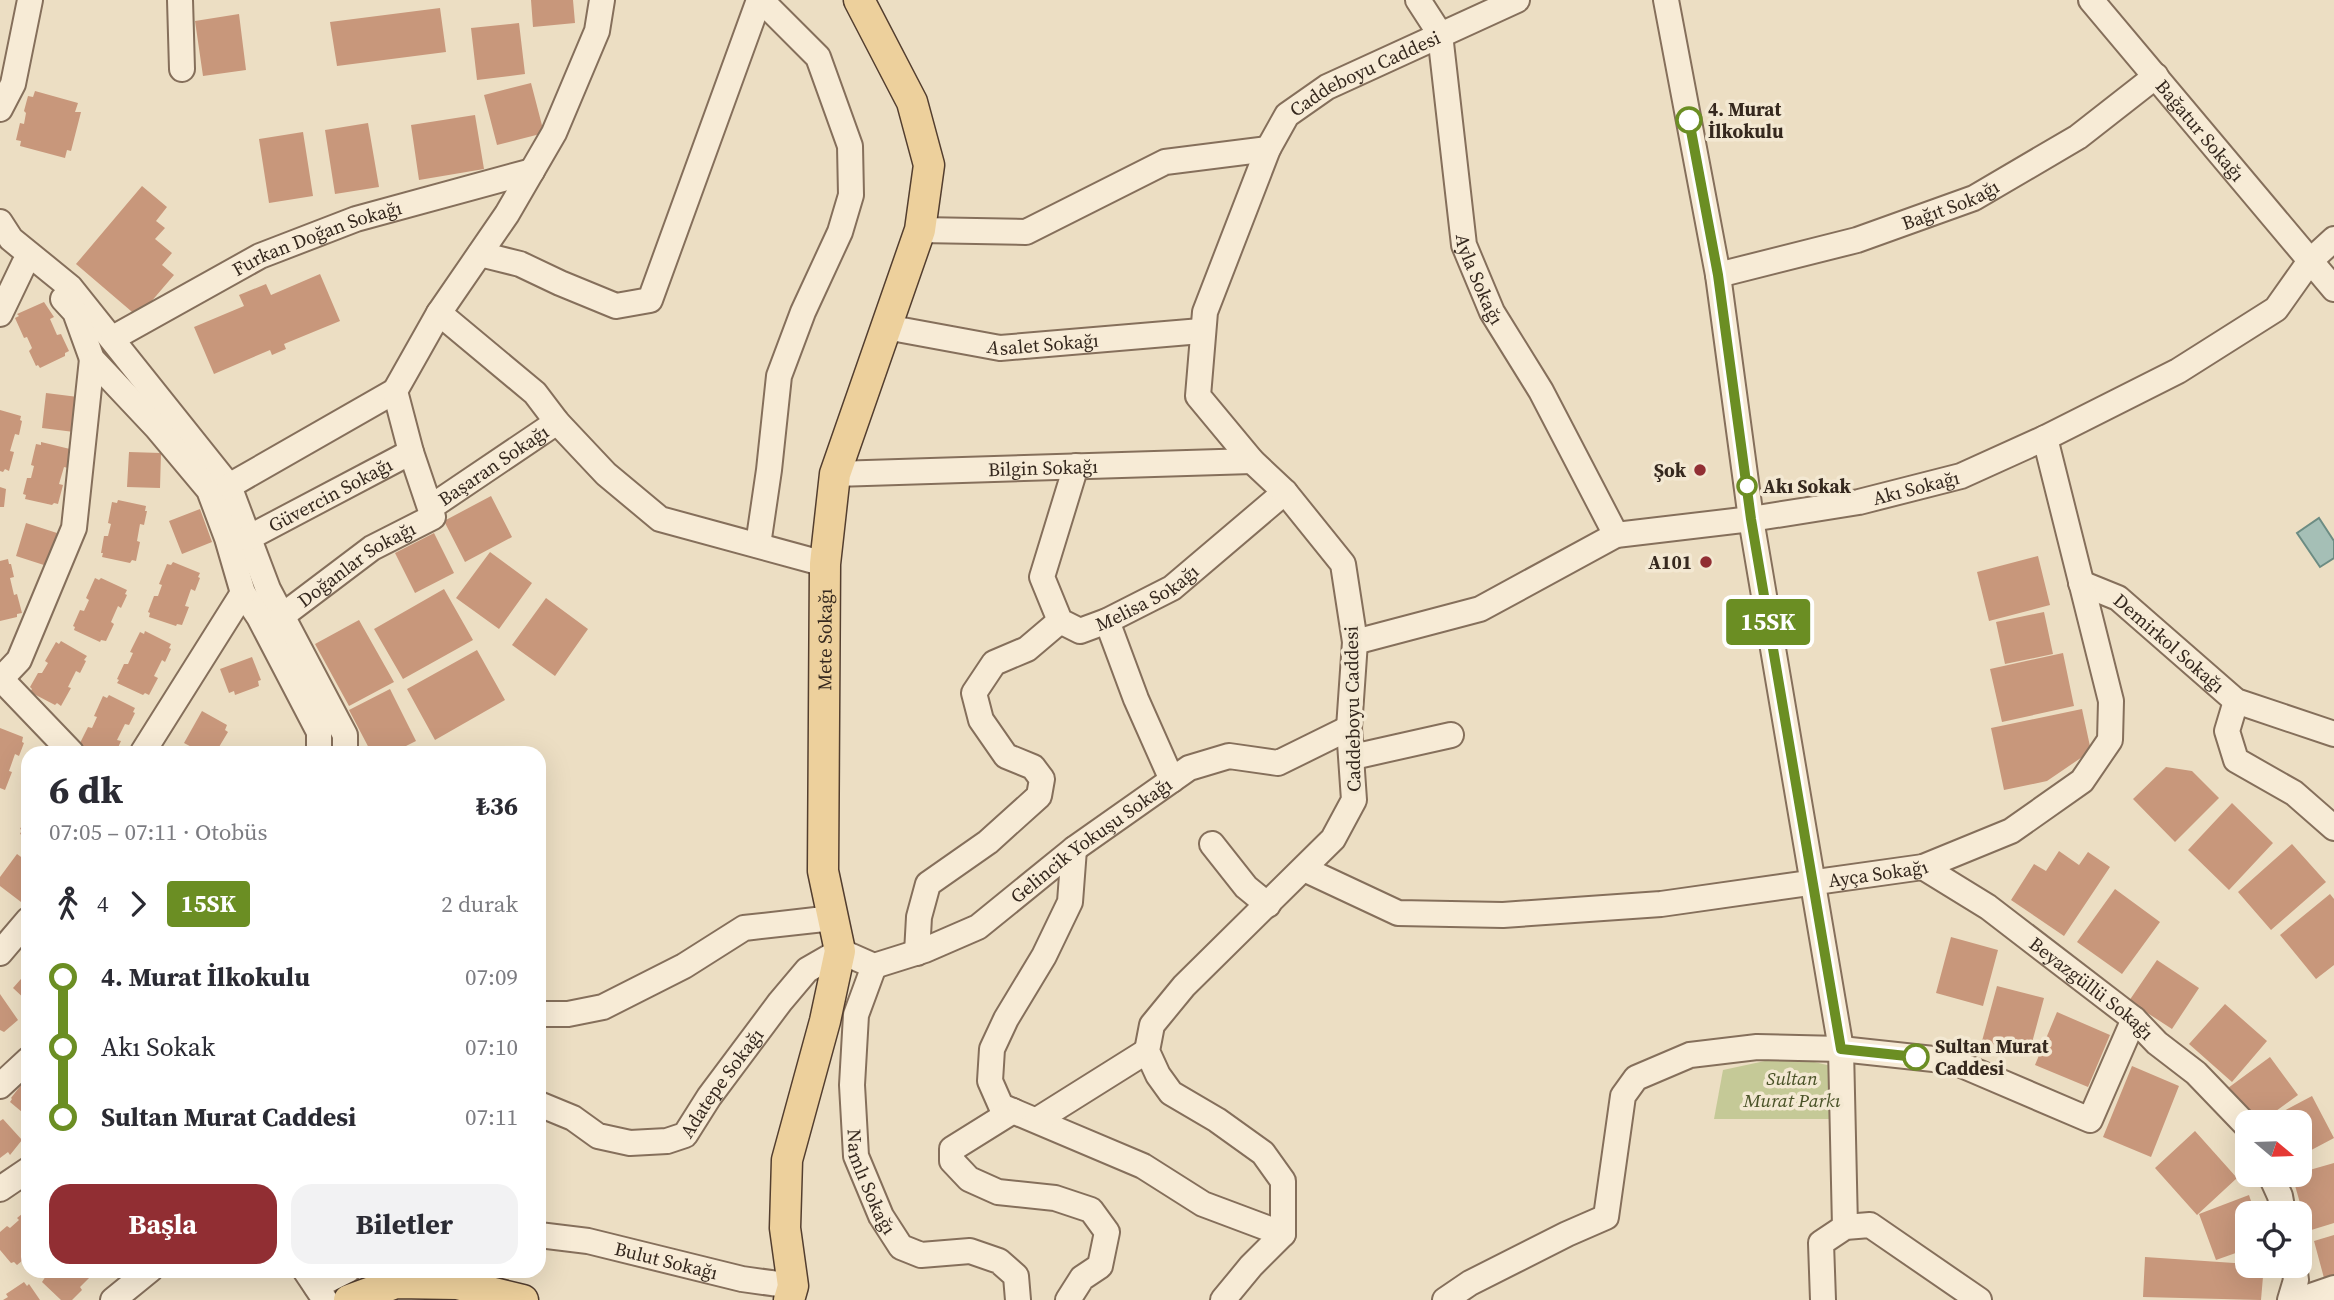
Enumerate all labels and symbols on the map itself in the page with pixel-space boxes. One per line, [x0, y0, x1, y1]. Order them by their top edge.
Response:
street label: Caddeboyu Caddesi [1284, 24, 1444, 122]
street label: Bağatur Sokağı [2150, 74, 2251, 187]
place label: 4. Murat İlkokulu [1708, 96, 1784, 144]
marker: 4. Murat İlkokulu [1676, 107, 1702, 133]
street label: Bağıt Sokağı [1898, 173, 2004, 236]
street label: Furkan Doğan Sokağı [227, 194, 405, 282]
street label: Ayla Sokağı [1450, 233, 1510, 330]
street label: Asalet Sokağı [985, 327, 1100, 361]
street label: Başaran Sokağı [433, 418, 554, 512]
street label: Güvercin Sokağı [264, 451, 397, 538]
street label: Bilgin Sokağı [988, 453, 1099, 482]
place label: Şok [1654, 457, 1687, 483]
marker: Şok [1692, 462, 1708, 478]
street label: Akı Sokağı [1870, 464, 1962, 511]
place label: Akı Sokak [1763, 473, 1852, 499]
marker: Akı Sokak [1737, 476, 1757, 496]
street label: Doğanlar Sokağı [292, 515, 420, 613]
place label: A101 [1648, 549, 1692, 575]
marker: A101 [1698, 554, 1714, 570]
street label: Melisa Sokağı [1092, 558, 1204, 637]
street label: Demirkol Sokağı [2108, 587, 2231, 699]
street label: Mete Sokağı [811, 588, 838, 691]
line badge: 15SK [1719, 599, 1817, 645]
street label: Caddeboyu Caddesi [1338, 625, 1366, 792]
street label: Gelincik Yokuşu Sokağı [1005, 771, 1177, 909]
street label: Ayça Sokağı [1826, 853, 1932, 893]
street label: Beyazgüllü Sokağı [2024, 931, 2160, 1045]
street label: Adatepe Sokağı [674, 1022, 769, 1143]
place label: Sultan Murat Caddesi [1935, 1033, 2049, 1081]
marker: Sultan Murat Caddesi [1903, 1044, 1929, 1070]
park label: Sultan Murat Parkı [1742, 1065, 1841, 1113]
north arrow [2235, 1110, 2312, 1186]
street label: Namlı Sokağı [841, 1128, 903, 1240]
street label: Bulut Sokağı [612, 1235, 721, 1286]

